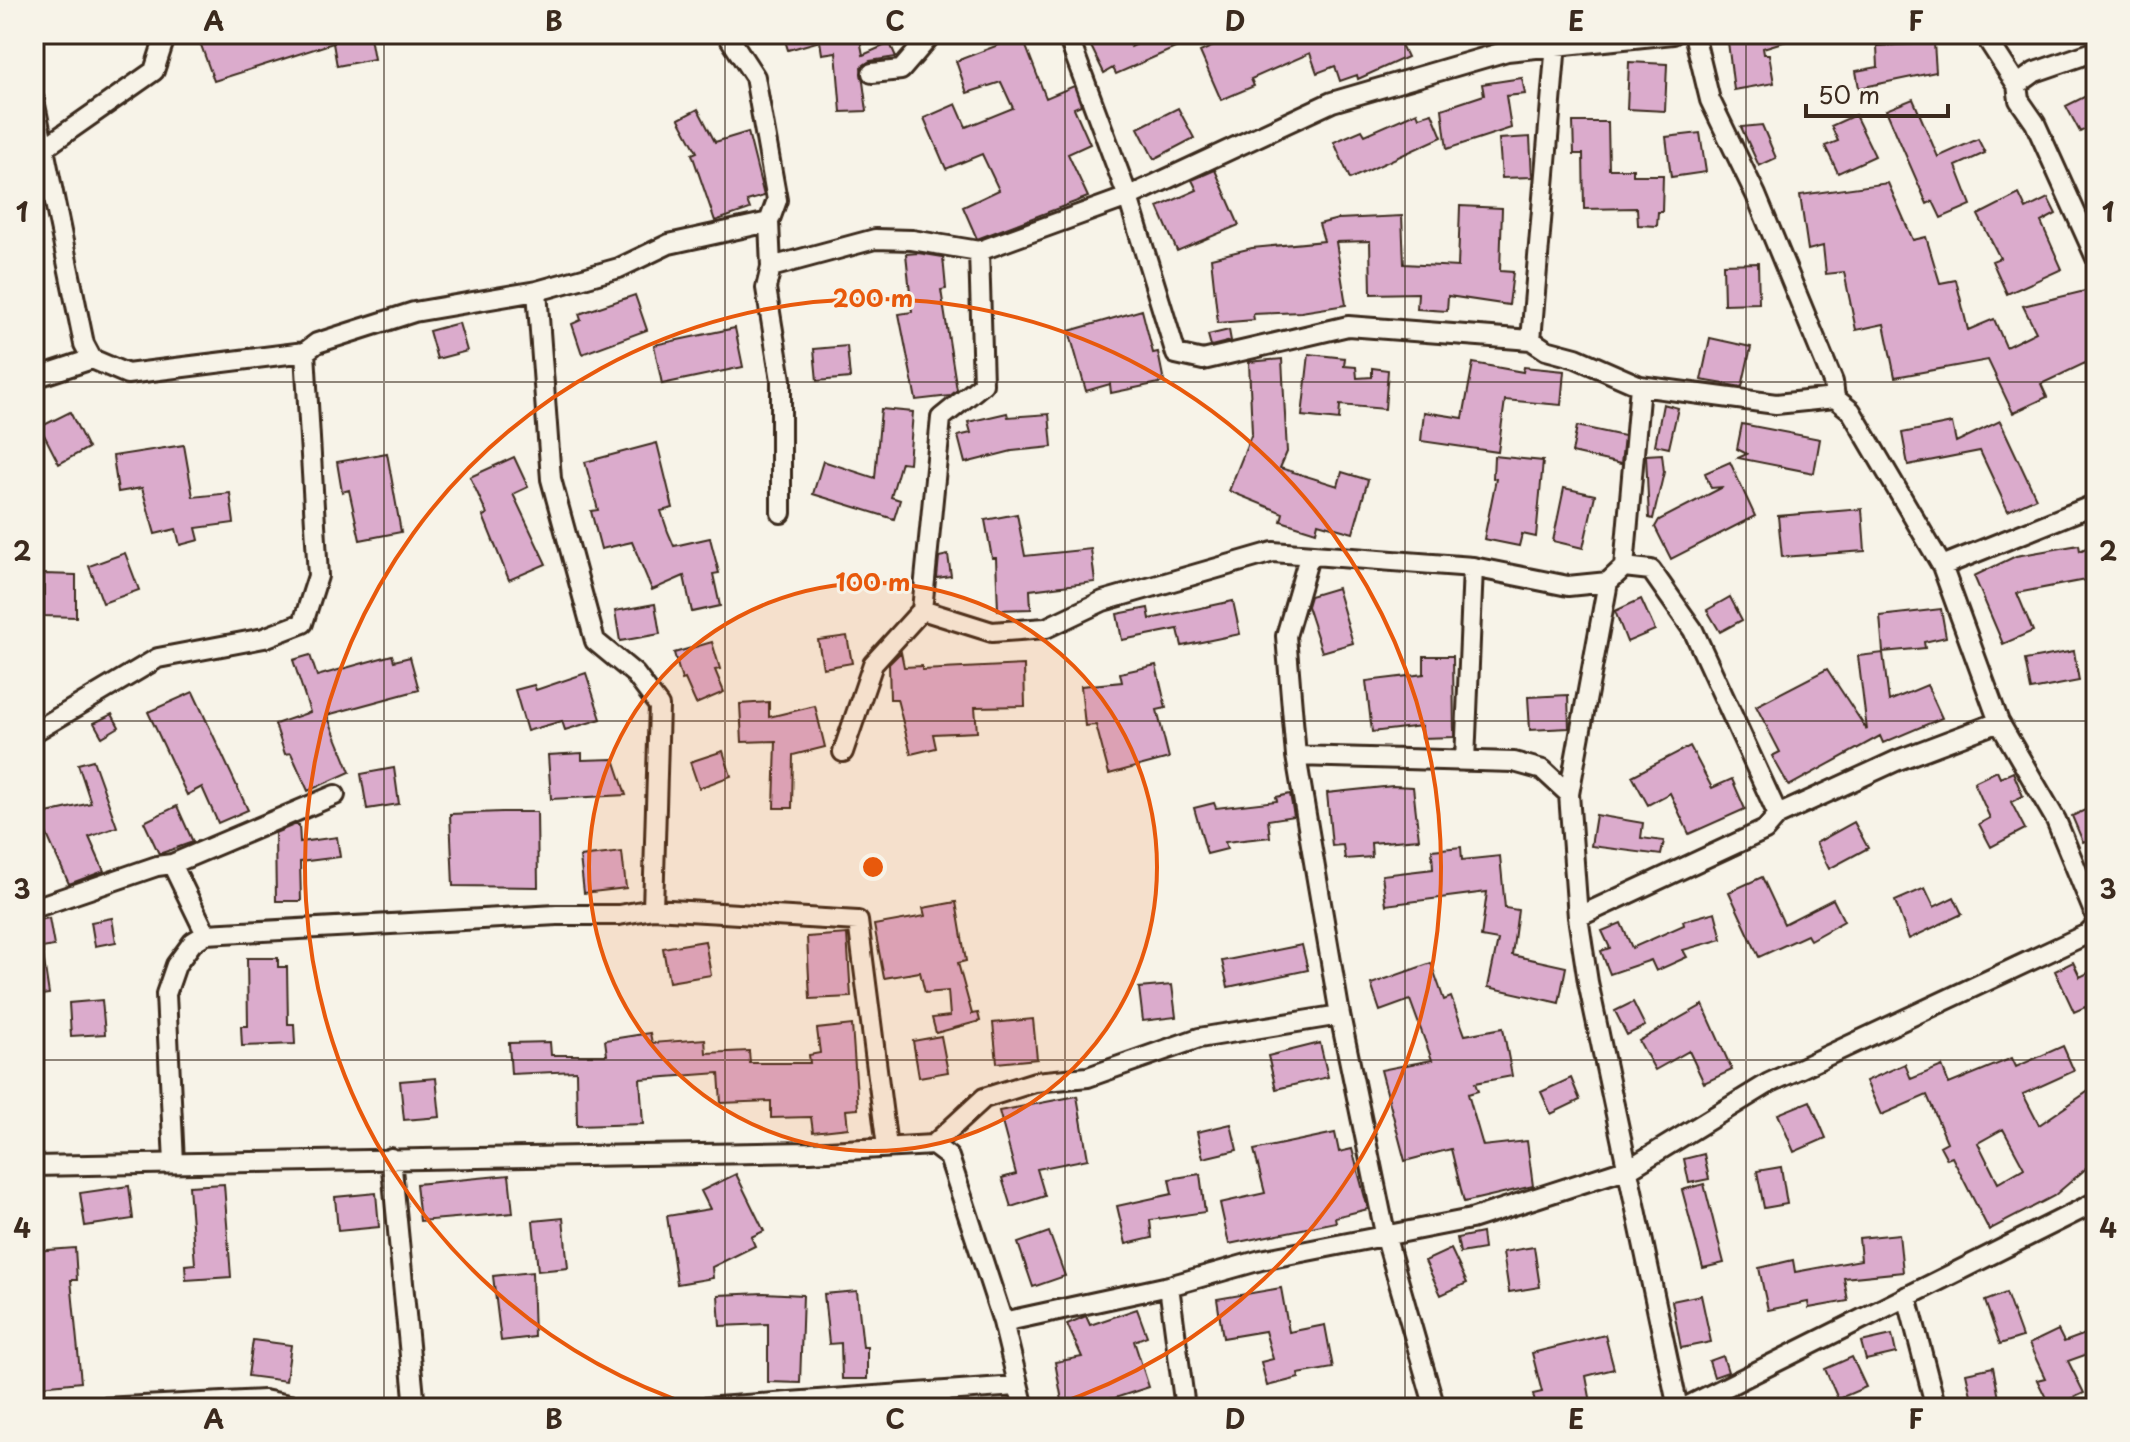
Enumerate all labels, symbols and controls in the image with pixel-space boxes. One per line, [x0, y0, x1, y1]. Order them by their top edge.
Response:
text: A [204, 1, 224, 40]
text: B [545, 1, 563, 40]
text: C [885, 1, 905, 40]
text: D [1225, 1, 1245, 40]
text: E [1568, 1, 1584, 40]
text: F [1908, 1, 1924, 40]
scale bar [1806, 68, 1948, 118]
text: 50 m [1818, 76, 1880, 112]
text: 1 [16, 192, 28, 231]
text: 1 [2102, 192, 2114, 231]
text: 200 m [833, 279, 913, 315]
text: 2 [13, 531, 31, 570]
text: 2 [2099, 531, 2117, 570]
text: 100 m [836, 563, 910, 599]
centre of rings [859, 853, 887, 881]
text: 3 [13, 869, 31, 908]
text: 3 [2099, 869, 2117, 908]
text: 4 [13, 1208, 31, 1247]
text: 4 [2099, 1208, 2117, 1247]
text: A [204, 1399, 224, 1438]
text: B [545, 1399, 563, 1438]
text: C [885, 1399, 905, 1438]
text: D [1225, 1399, 1245, 1438]
text: E [1568, 1399, 1584, 1438]
text: F [1908, 1399, 1924, 1438]

